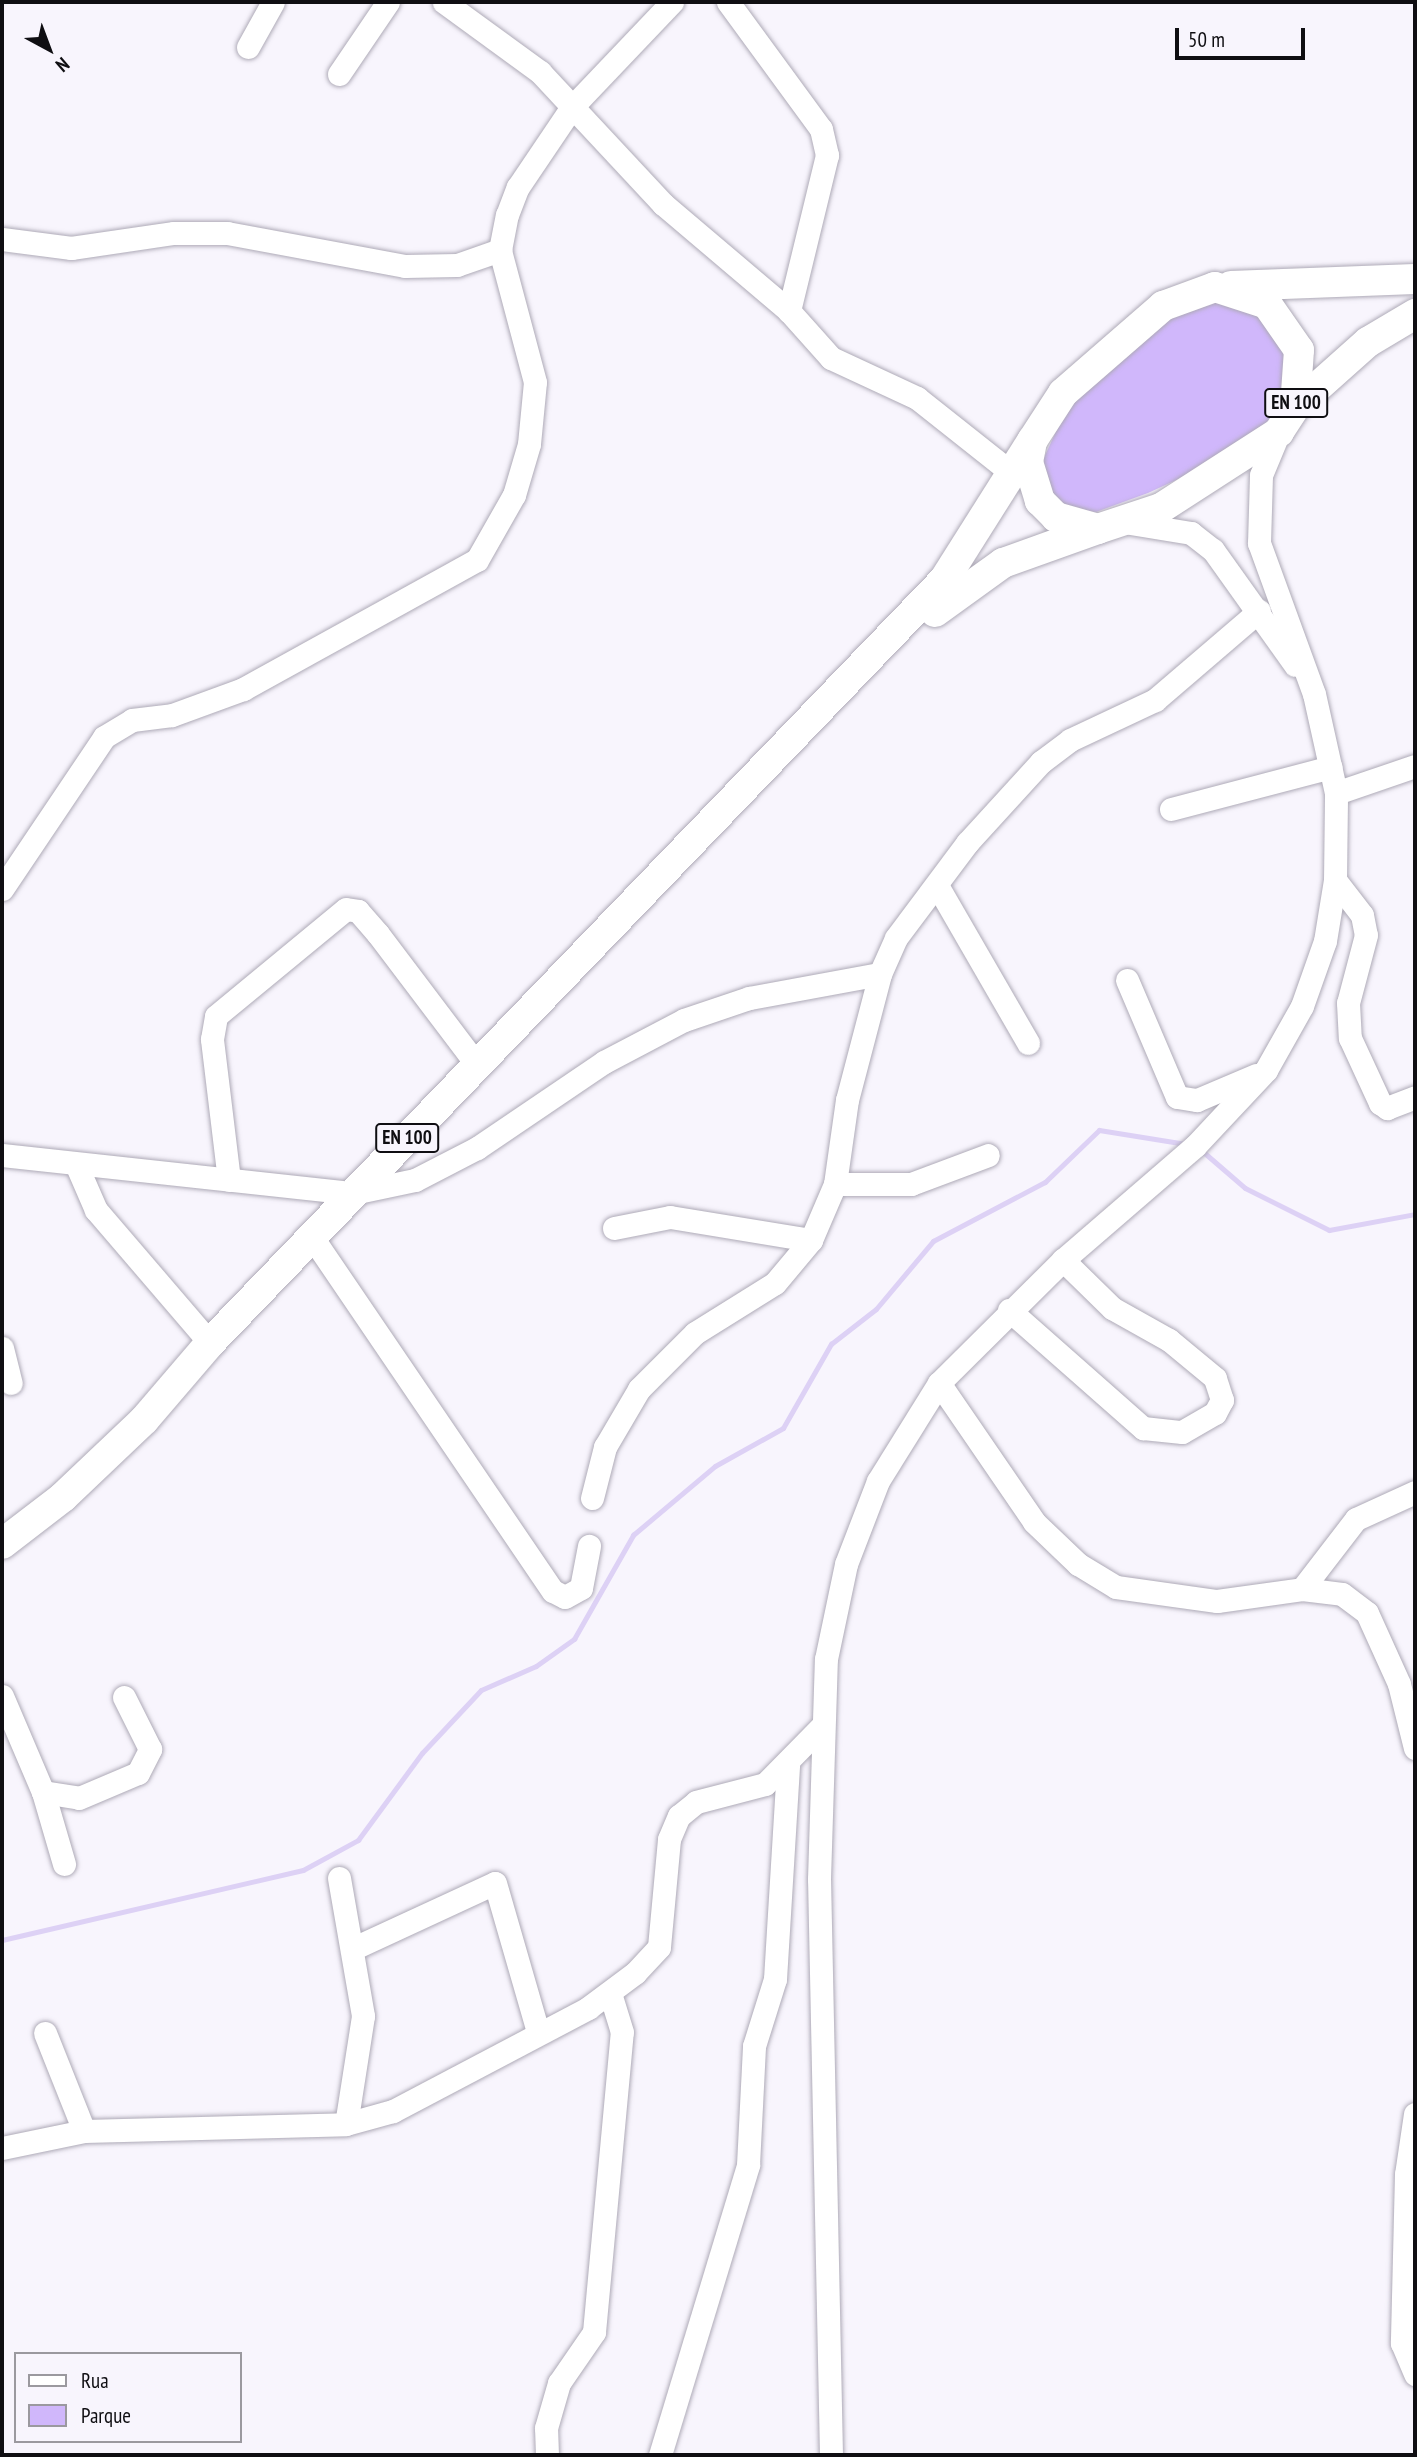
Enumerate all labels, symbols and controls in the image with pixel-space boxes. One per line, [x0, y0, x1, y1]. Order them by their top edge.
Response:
north arrow [14, 14, 84, 84]
scale bar [1179, 14, 1308, 58]
text: 50 m [1188, 26, 1225, 53]
text: N [51, 52, 75, 77]
road number: EN 100 [1263, 388, 1329, 418]
road number: EN 100 [374, 1122, 440, 1154]
legend [14, 2352, 242, 2443]
text: Rua [81, 2367, 109, 2394]
text: Parque [81, 2402, 131, 2429]

